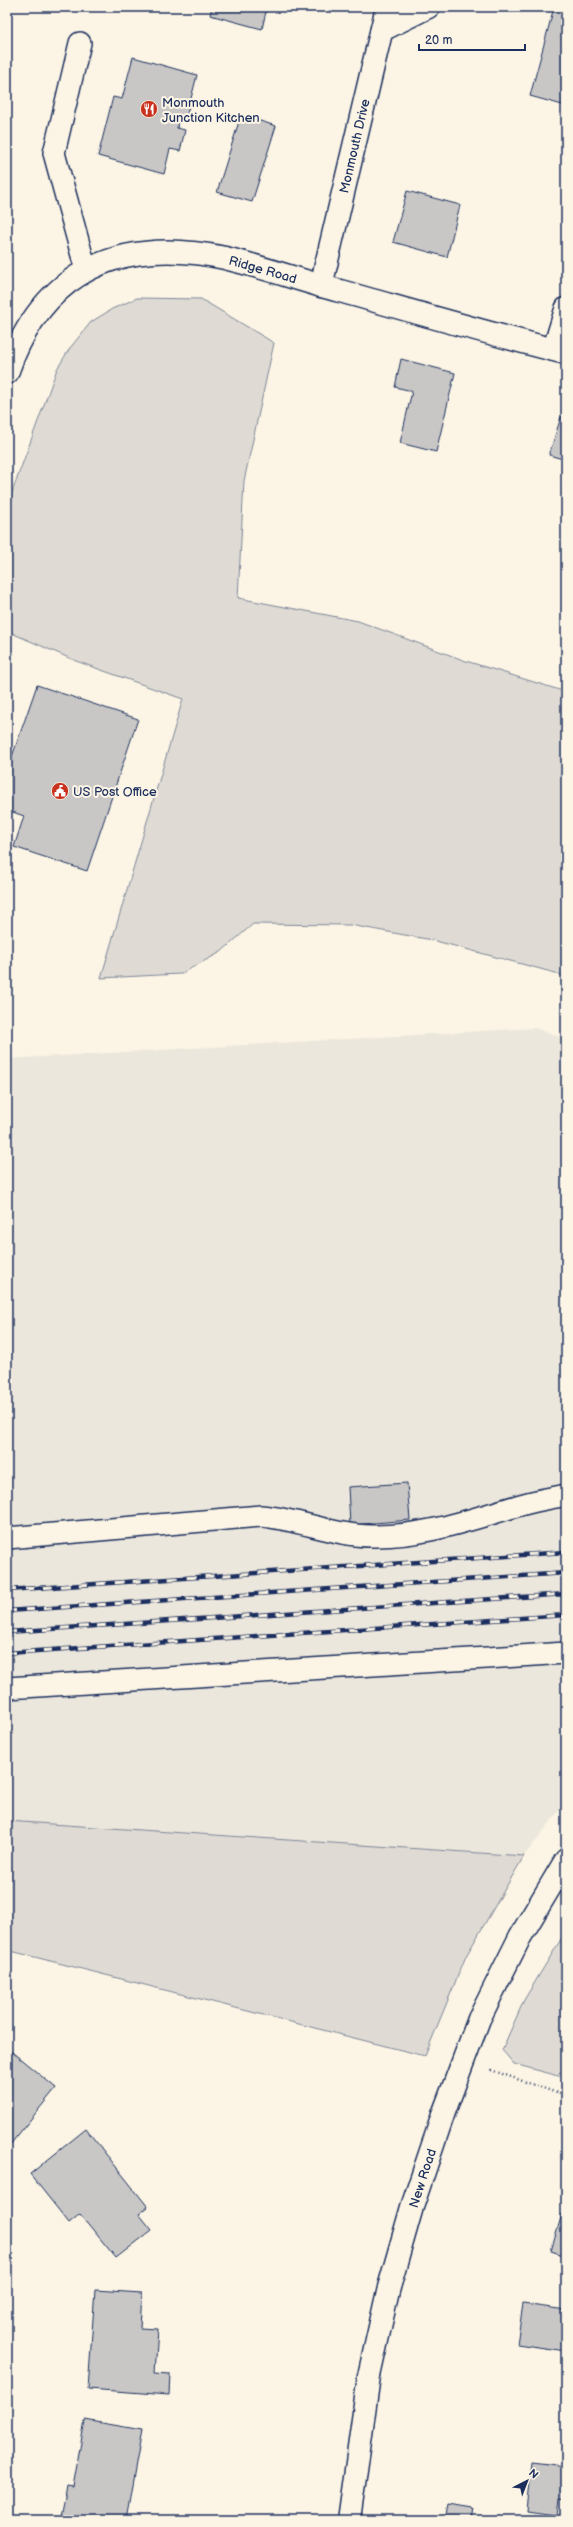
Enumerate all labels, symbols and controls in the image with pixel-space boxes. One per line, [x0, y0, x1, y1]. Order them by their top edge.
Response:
scale bar [419, 26, 525, 52]
text: 20 m [425, 33, 452, 48]
place label: Monmouth Junction Kitchen [162, 95, 260, 126]
street label: Monmouth Drive [336, 97, 374, 195]
restaurant icon: Monmouth Junction Kitchen [139, 99, 159, 119]
street label: Ridge Road [227, 253, 299, 287]
public building icon: US Post Office [50, 781, 70, 801]
place label: US Post Office [73, 784, 157, 800]
street label: New Road [406, 2147, 440, 2210]
north arrow [507, 2461, 547, 2501]
text: N [526, 2466, 541, 2482]

